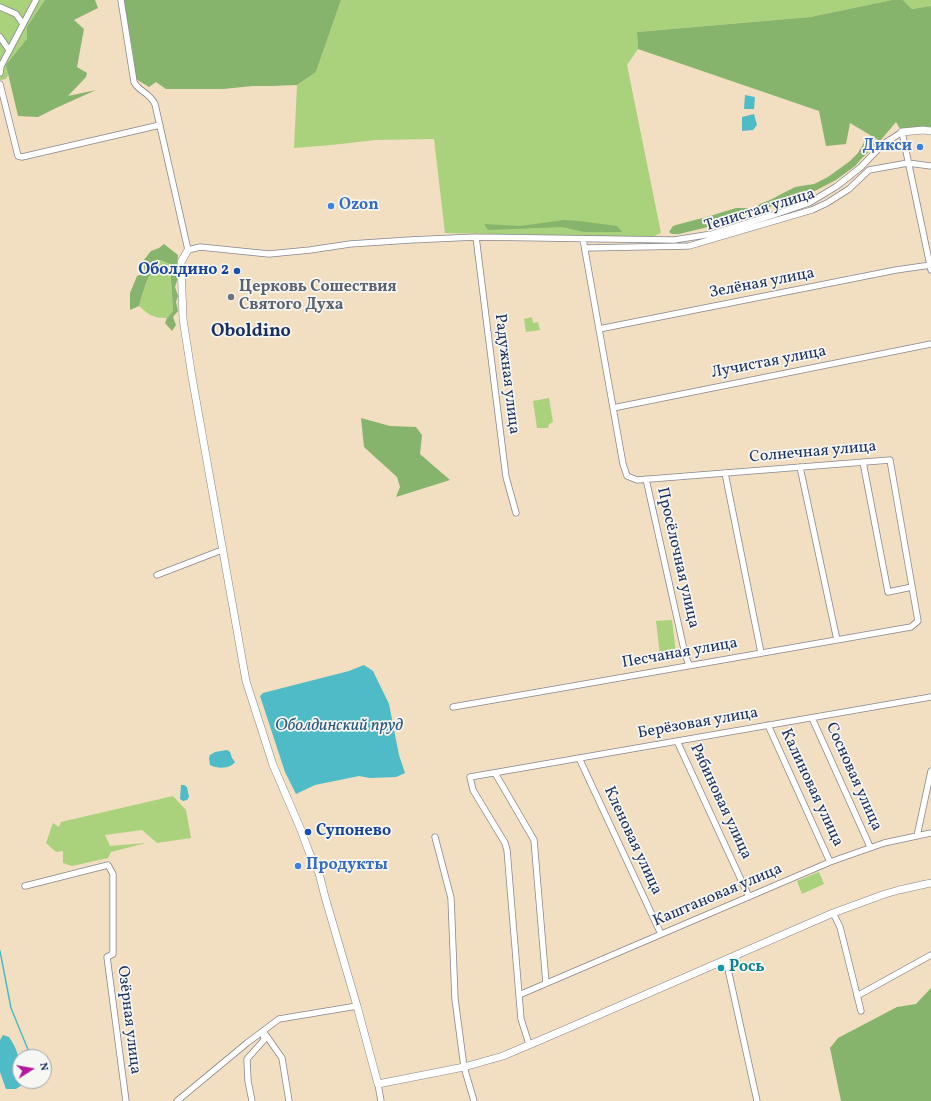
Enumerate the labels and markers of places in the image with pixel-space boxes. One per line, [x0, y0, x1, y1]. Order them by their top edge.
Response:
place label: Дикси [863, 137, 912, 157]
marker: Дикси [915, 142, 925, 152]
place label: Ozon [339, 196, 379, 216]
marker: Ozon [326, 201, 336, 211]
place label: Оболдино 2 [138, 261, 229, 281]
marker: Оболдино 2 [232, 266, 242, 276]
place label: Церковь Сошествия Святого Духа [239, 278, 397, 316]
marker: Церковь Сошествия Святого Духа [226, 292, 236, 302]
place label: Супонево [316, 822, 391, 842]
marker: Супонево [303, 827, 313, 837]
place label: Продукты [306, 856, 388, 876]
marker: Продукты [293, 861, 303, 871]
place label: Рось [729, 958, 765, 978]
marker: Рось [716, 963, 726, 973]

